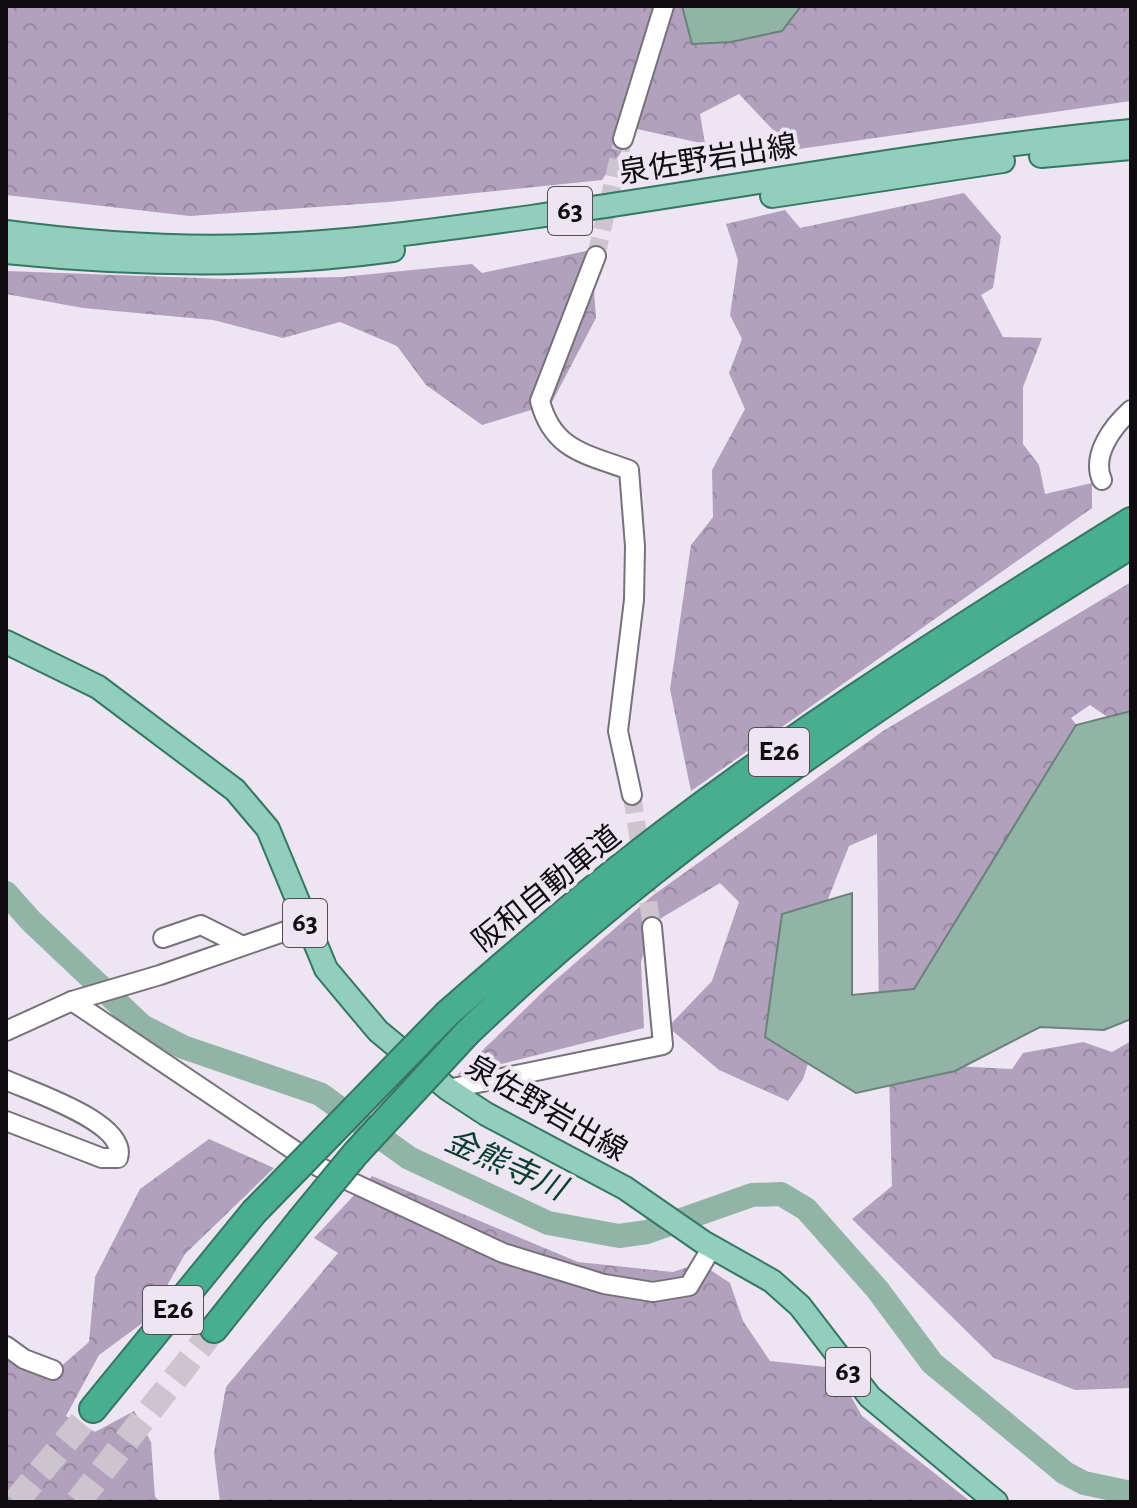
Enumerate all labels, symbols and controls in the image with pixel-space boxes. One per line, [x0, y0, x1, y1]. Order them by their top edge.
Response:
street label: 泉佐野岩出線 [616, 129, 799, 189]
road number: 63 [548, 187, 592, 235]
road number: E26 [749, 728, 809, 776]
street label: 阪和自動車道 [466, 819, 626, 957]
road number: 63 [283, 899, 327, 947]
street label: 泉佐野岩出線 [461, 1049, 632, 1167]
water label: 金熊寺川 [440, 1123, 573, 1207]
road number: E26 [143, 1286, 203, 1334]
road number: 63 [826, 1348, 870, 1396]

